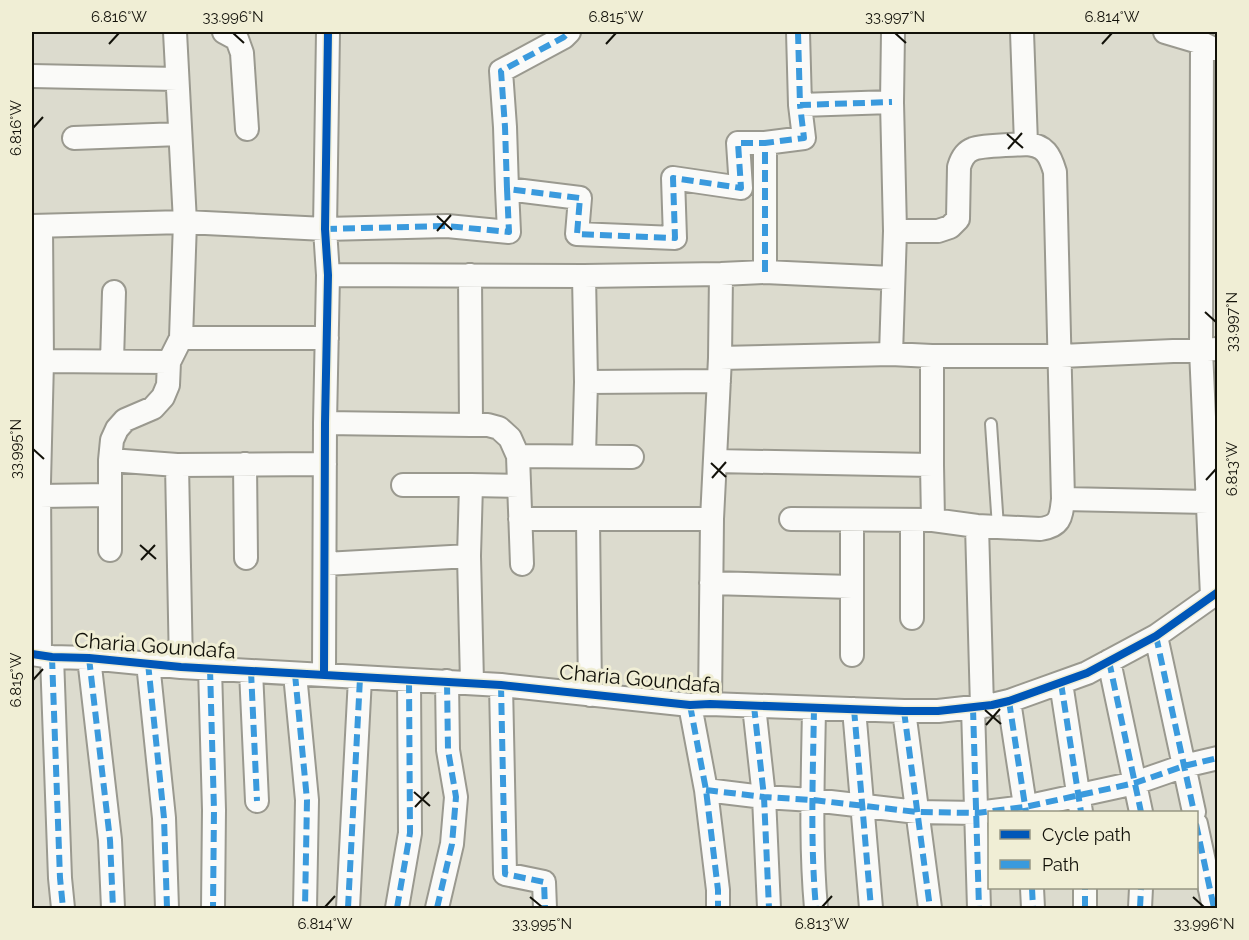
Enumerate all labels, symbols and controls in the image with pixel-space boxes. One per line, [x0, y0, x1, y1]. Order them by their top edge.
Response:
text: 6.816°W [91, 8, 147, 26]
text: 33.996°N [202, 8, 264, 26]
text: 6.815°W [588, 8, 644, 26]
text: 33.997°N [865, 8, 925, 26]
text: 6.814°W [1085, 8, 1140, 26]
text: 6.816°W [7, 100, 25, 156]
text: 33.997°N [1223, 292, 1241, 352]
text: 33.995°N [7, 419, 25, 479]
text: 6.813°W [1223, 441, 1241, 496]
street label: Charia Goundafa [73, 627, 237, 664]
text: 6.815°W [7, 652, 25, 708]
street label: Charia Goundafa [558, 659, 722, 698]
legend [988, 811, 1198, 889]
text: Cycle path [1042, 824, 1131, 845]
text: Path [1042, 854, 1079, 875]
text: 6.814°W [298, 915, 353, 933]
text: 33.995°N [512, 915, 572, 933]
text: 6.813°W [795, 915, 850, 933]
text: 33.996°N [1173, 915, 1235, 933]

